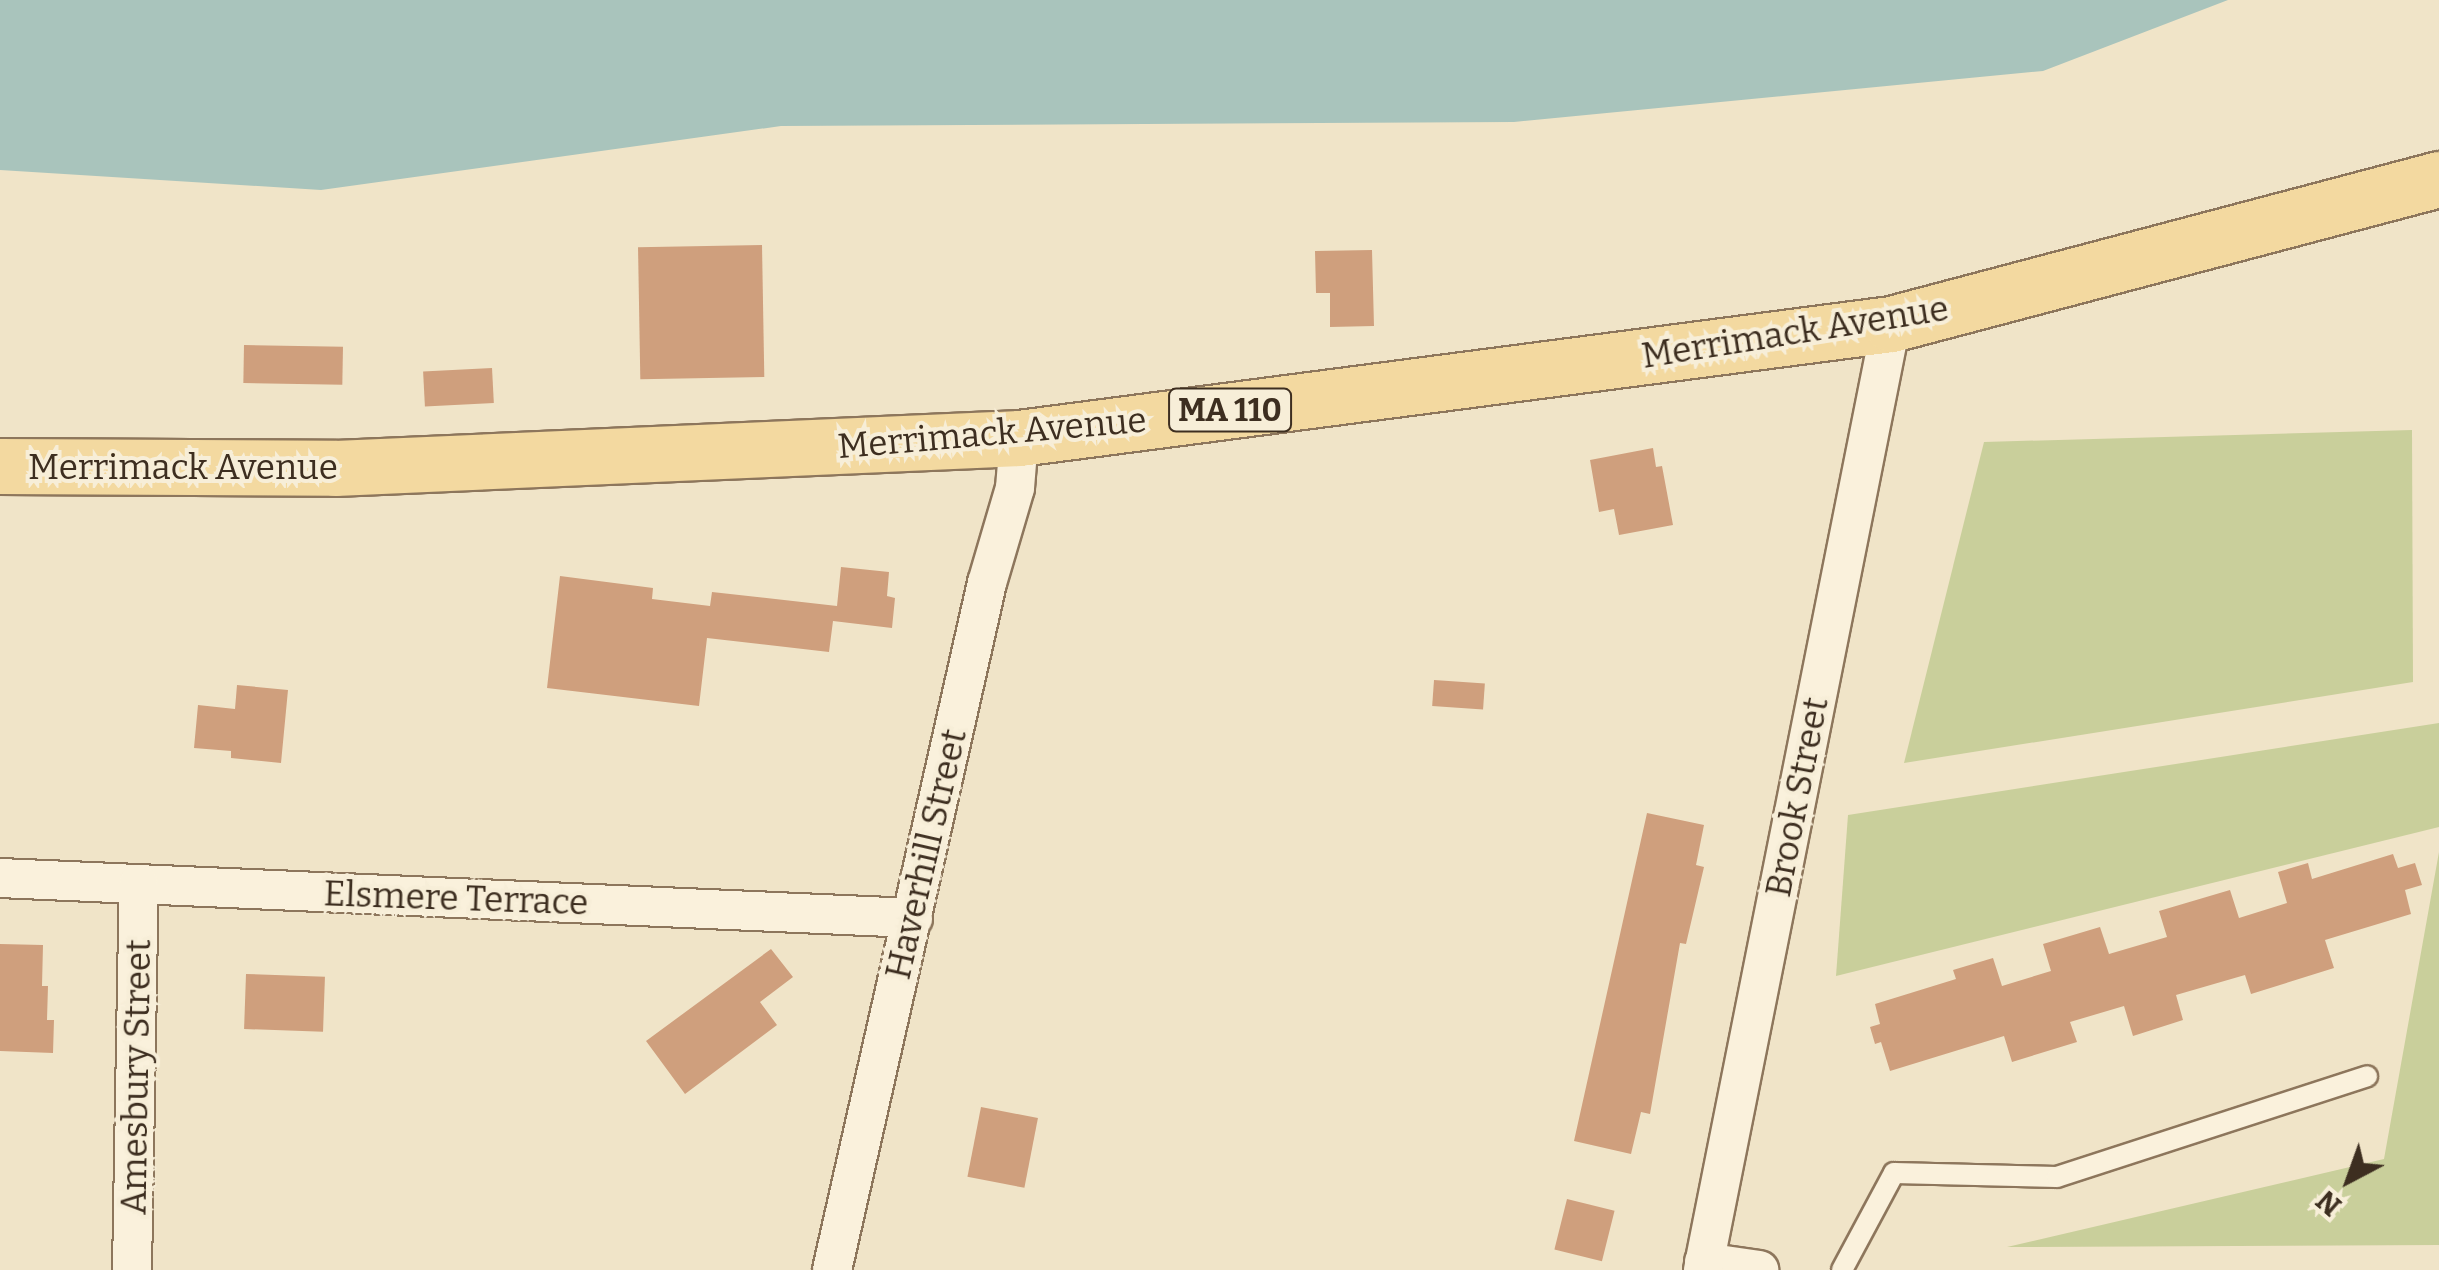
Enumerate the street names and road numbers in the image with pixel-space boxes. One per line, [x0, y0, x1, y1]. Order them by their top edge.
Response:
street label: Merrimack Avenue [1639, 287, 1951, 377]
road number: MA 110 [1168, 383, 1292, 437]
street label: Merrimack Avenue [836, 399, 1148, 467]
street label: Merrimack Avenue [28, 446, 338, 488]
street label: Brook Street [1757, 694, 1837, 900]
street label: Haverhill Street [877, 725, 975, 983]
street label: Elsmere Terrace [323, 872, 589, 924]
street label: Amesbury Street [113, 939, 159, 1215]

